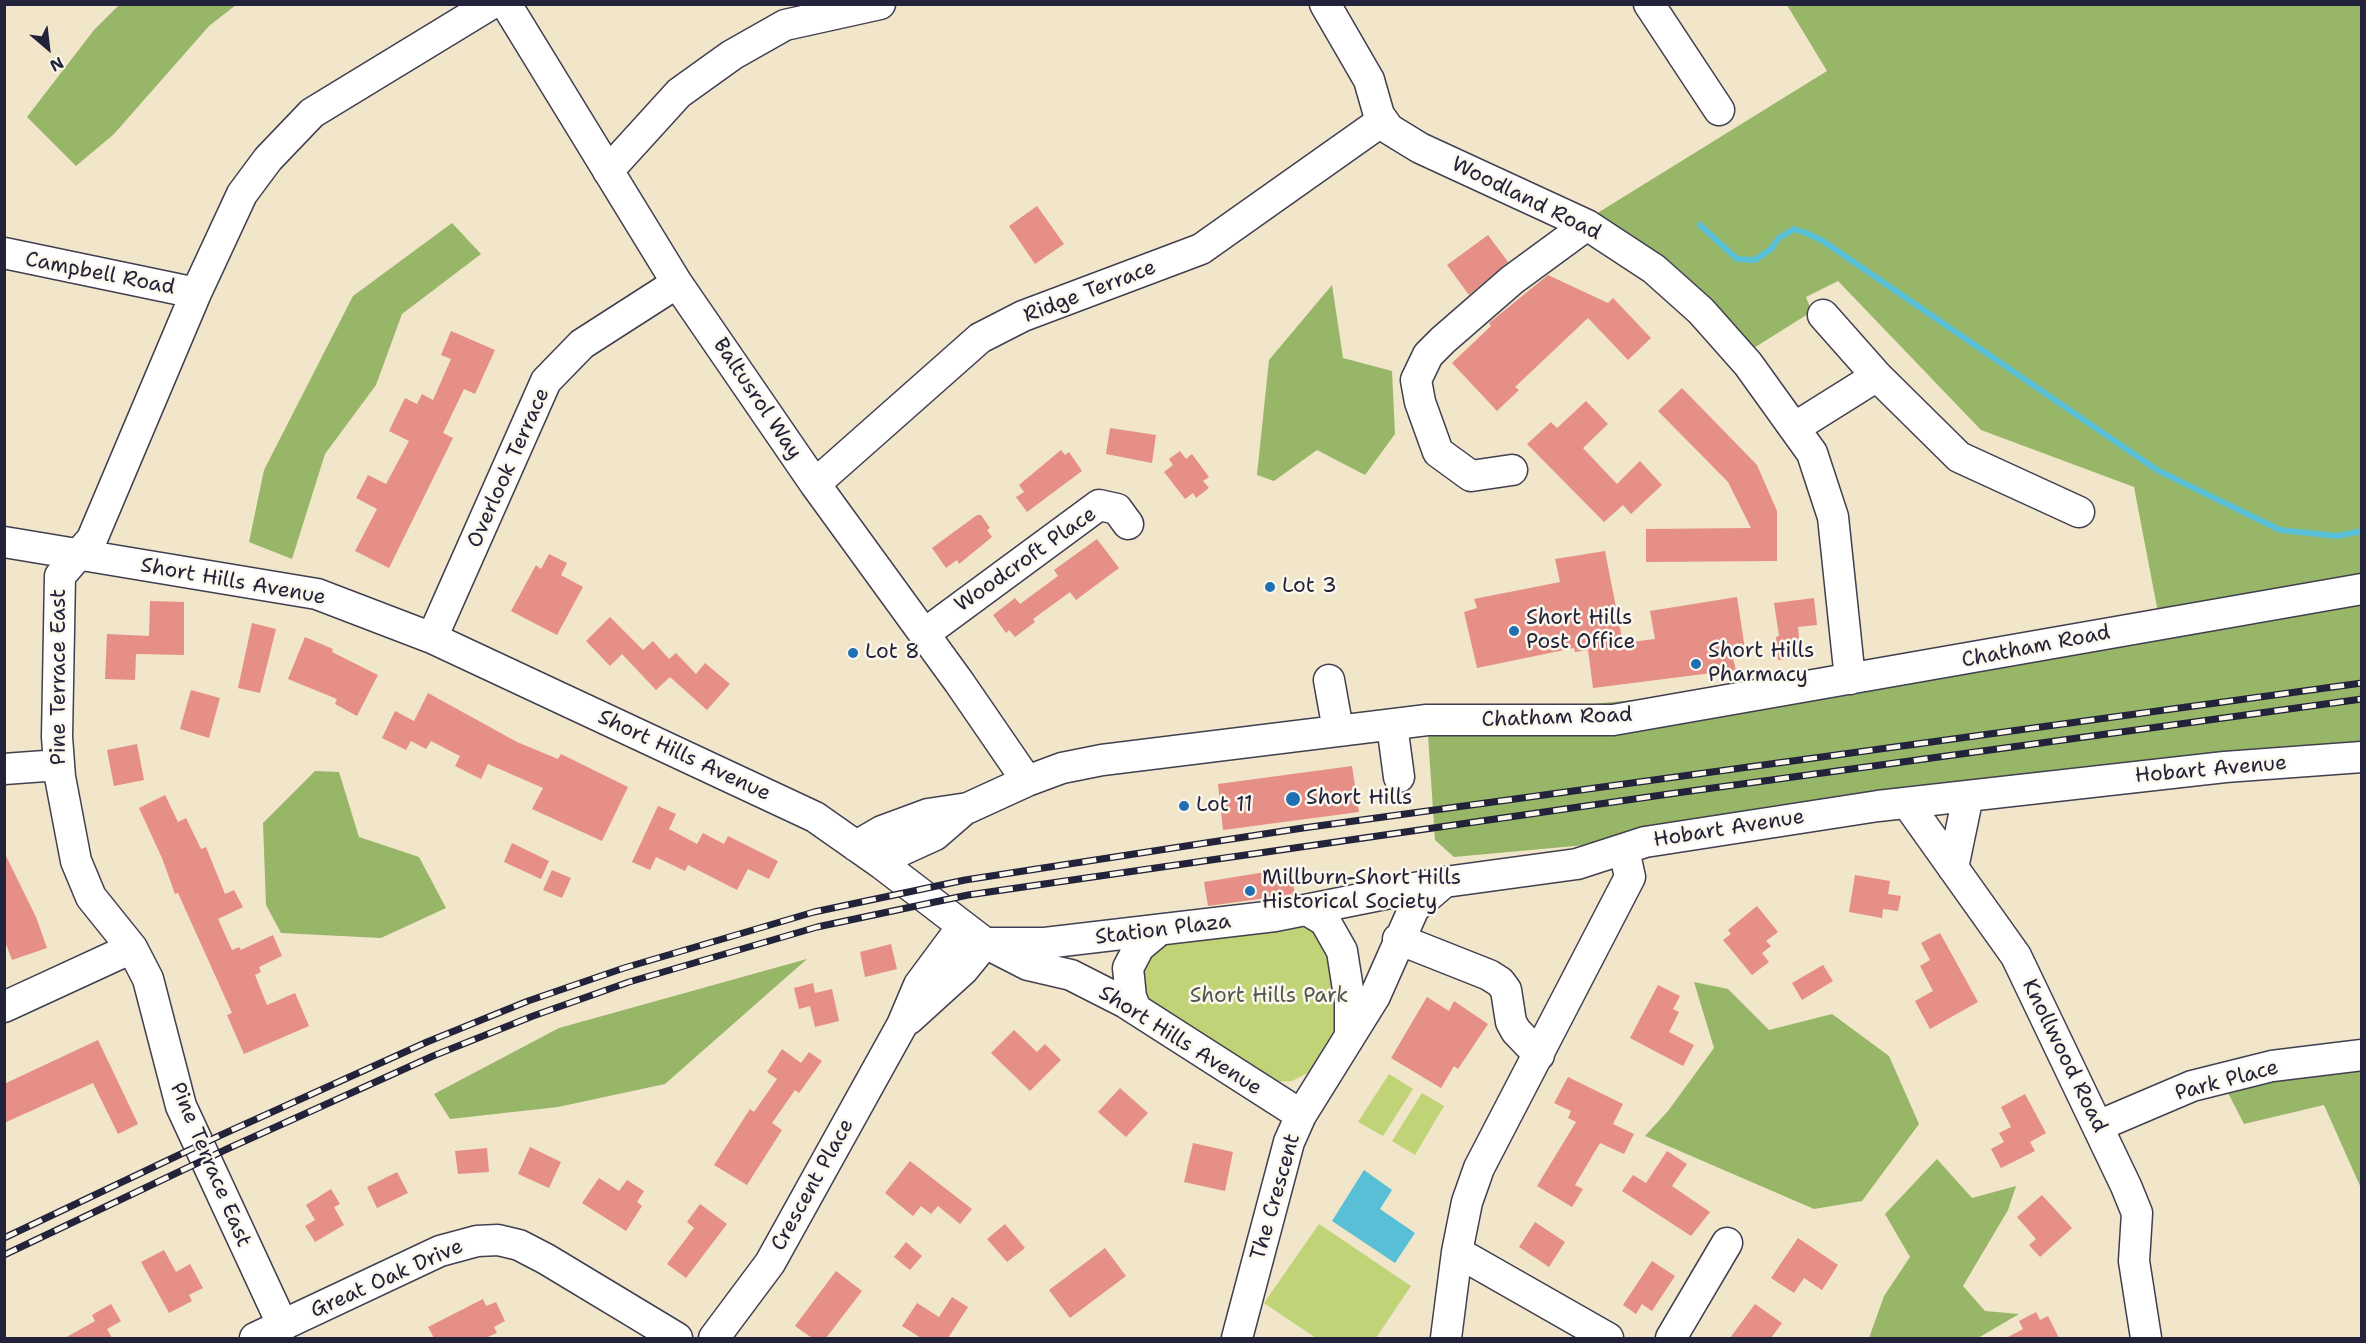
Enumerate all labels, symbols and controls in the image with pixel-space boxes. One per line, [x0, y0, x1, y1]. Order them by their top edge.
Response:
north arrow [18, 18, 78, 78]
text: N [46, 52, 67, 77]
street label: Woodland Road [1447, 152, 1605, 246]
street label: Campbell Road [23, 247, 177, 301]
street label: Ridge Terrace [1020, 255, 1160, 329]
street label: Baltusrol Way [707, 334, 807, 464]
street label: Overlook Terrace [462, 384, 556, 552]
street label: Woodcroft Place [950, 502, 1102, 618]
street label: Short Hills Avenue [138, 553, 328, 611]
place label: Lot 3 [1282, 574, 1337, 600]
marker: Lot 3 [1263, 580, 1277, 594]
street label: Pine Terrace East [47, 589, 73, 765]
place label: Short Hills Post Office [1526, 606, 1635, 656]
street label: Chatham Road [1960, 620, 2112, 674]
marker: Short Hills Post Office [1507, 624, 1521, 638]
place label: Short Hills Pharmacy [1708, 639, 1814, 689]
place label: Lot 8 [865, 640, 920, 666]
marker: Lot 8 [846, 646, 860, 660]
marker: Short Hills Pharmacy [1689, 657, 1703, 671]
street label: Chatham Road [1481, 703, 1633, 733]
street label: Short Hills Avenue [594, 705, 774, 807]
street label: Hobart Avenue [2134, 751, 2288, 789]
place label: Short Hills [1306, 786, 1412, 812]
marker: Short Hills [1284, 790, 1302, 808]
place label: Lot 11 [1196, 793, 1253, 819]
marker: Lot 11 [1177, 799, 1191, 813]
street label: Hobart Avenue [1652, 805, 1806, 853]
place label: Millburn-Short Hills Historical Society [1262, 866, 1461, 916]
marker: Millburn-Short Hills Historical Society [1243, 884, 1257, 898]
street label: Station Plaza [1094, 909, 1232, 951]
street label: Knollwood Road [2016, 975, 2112, 1137]
street label: Short Hills Avenue [1094, 981, 1266, 1101]
park label: Short Hills Park [1190, 984, 1348, 1010]
street label: Park Place [2173, 1055, 2281, 1107]
street label: Pine Terrace East [164, 1079, 256, 1251]
street label: Crescent Place [766, 1115, 860, 1255]
street label: The Crescent [1246, 1131, 1306, 1263]
street label: Great Oak Drive [307, 1234, 467, 1324]

